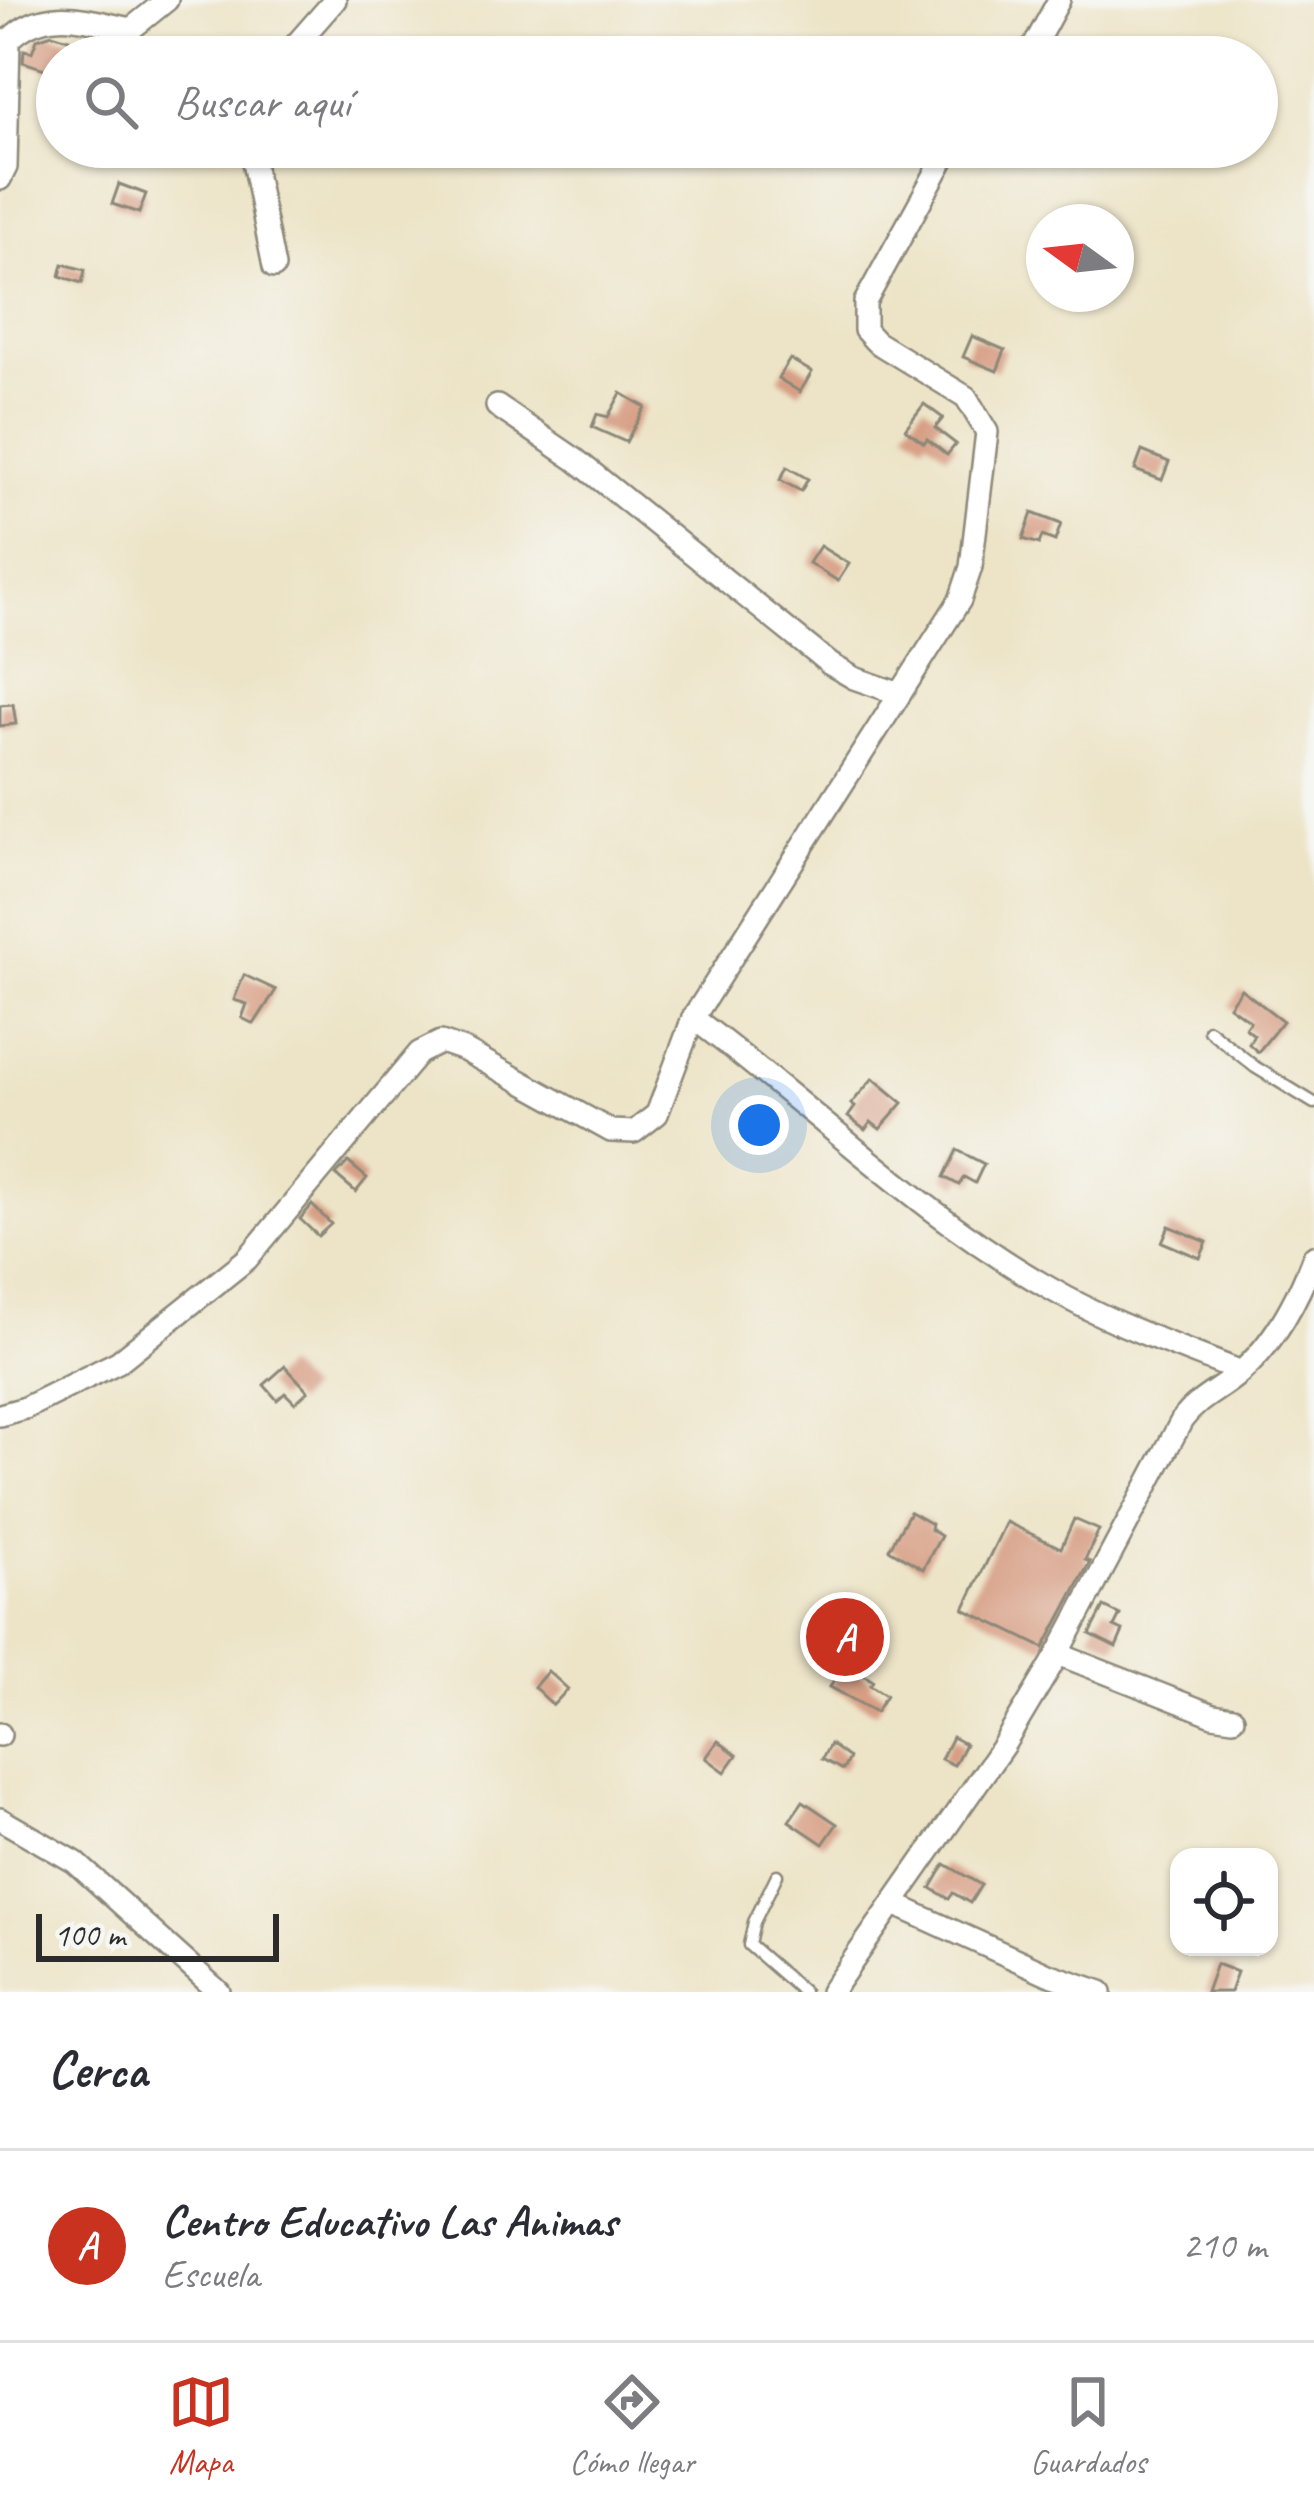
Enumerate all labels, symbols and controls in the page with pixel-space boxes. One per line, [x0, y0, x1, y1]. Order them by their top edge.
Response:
search box [36, 36, 1278, 168]
icon: search [78, 69, 144, 135]
text: Buscar aquí [174, 74, 350, 131]
north arrow [1026, 204, 1134, 312]
your location [729, 1095, 789, 1155]
pin: A [806, 1592, 884, 1682]
map controls [1170, 1848, 1278, 1956]
button: locate [1170, 1848, 1278, 1956]
scale bar [36, 1908, 279, 1961]
text: 100 m [54, 1914, 125, 1956]
text: Cerca [48, 2038, 147, 2102]
text: Centro Educativo Las Animas [162, 2193, 617, 2250]
text: A [77, 2221, 97, 2270]
text: 210 m [1182, 2221, 1266, 2270]
text: Escuela [162, 2250, 259, 2299]
tab: Mapa [168, 2369, 234, 2483]
tab: Cómo llegar [570, 2369, 695, 2483]
tab: Guardados [1030, 2369, 1146, 2483]

